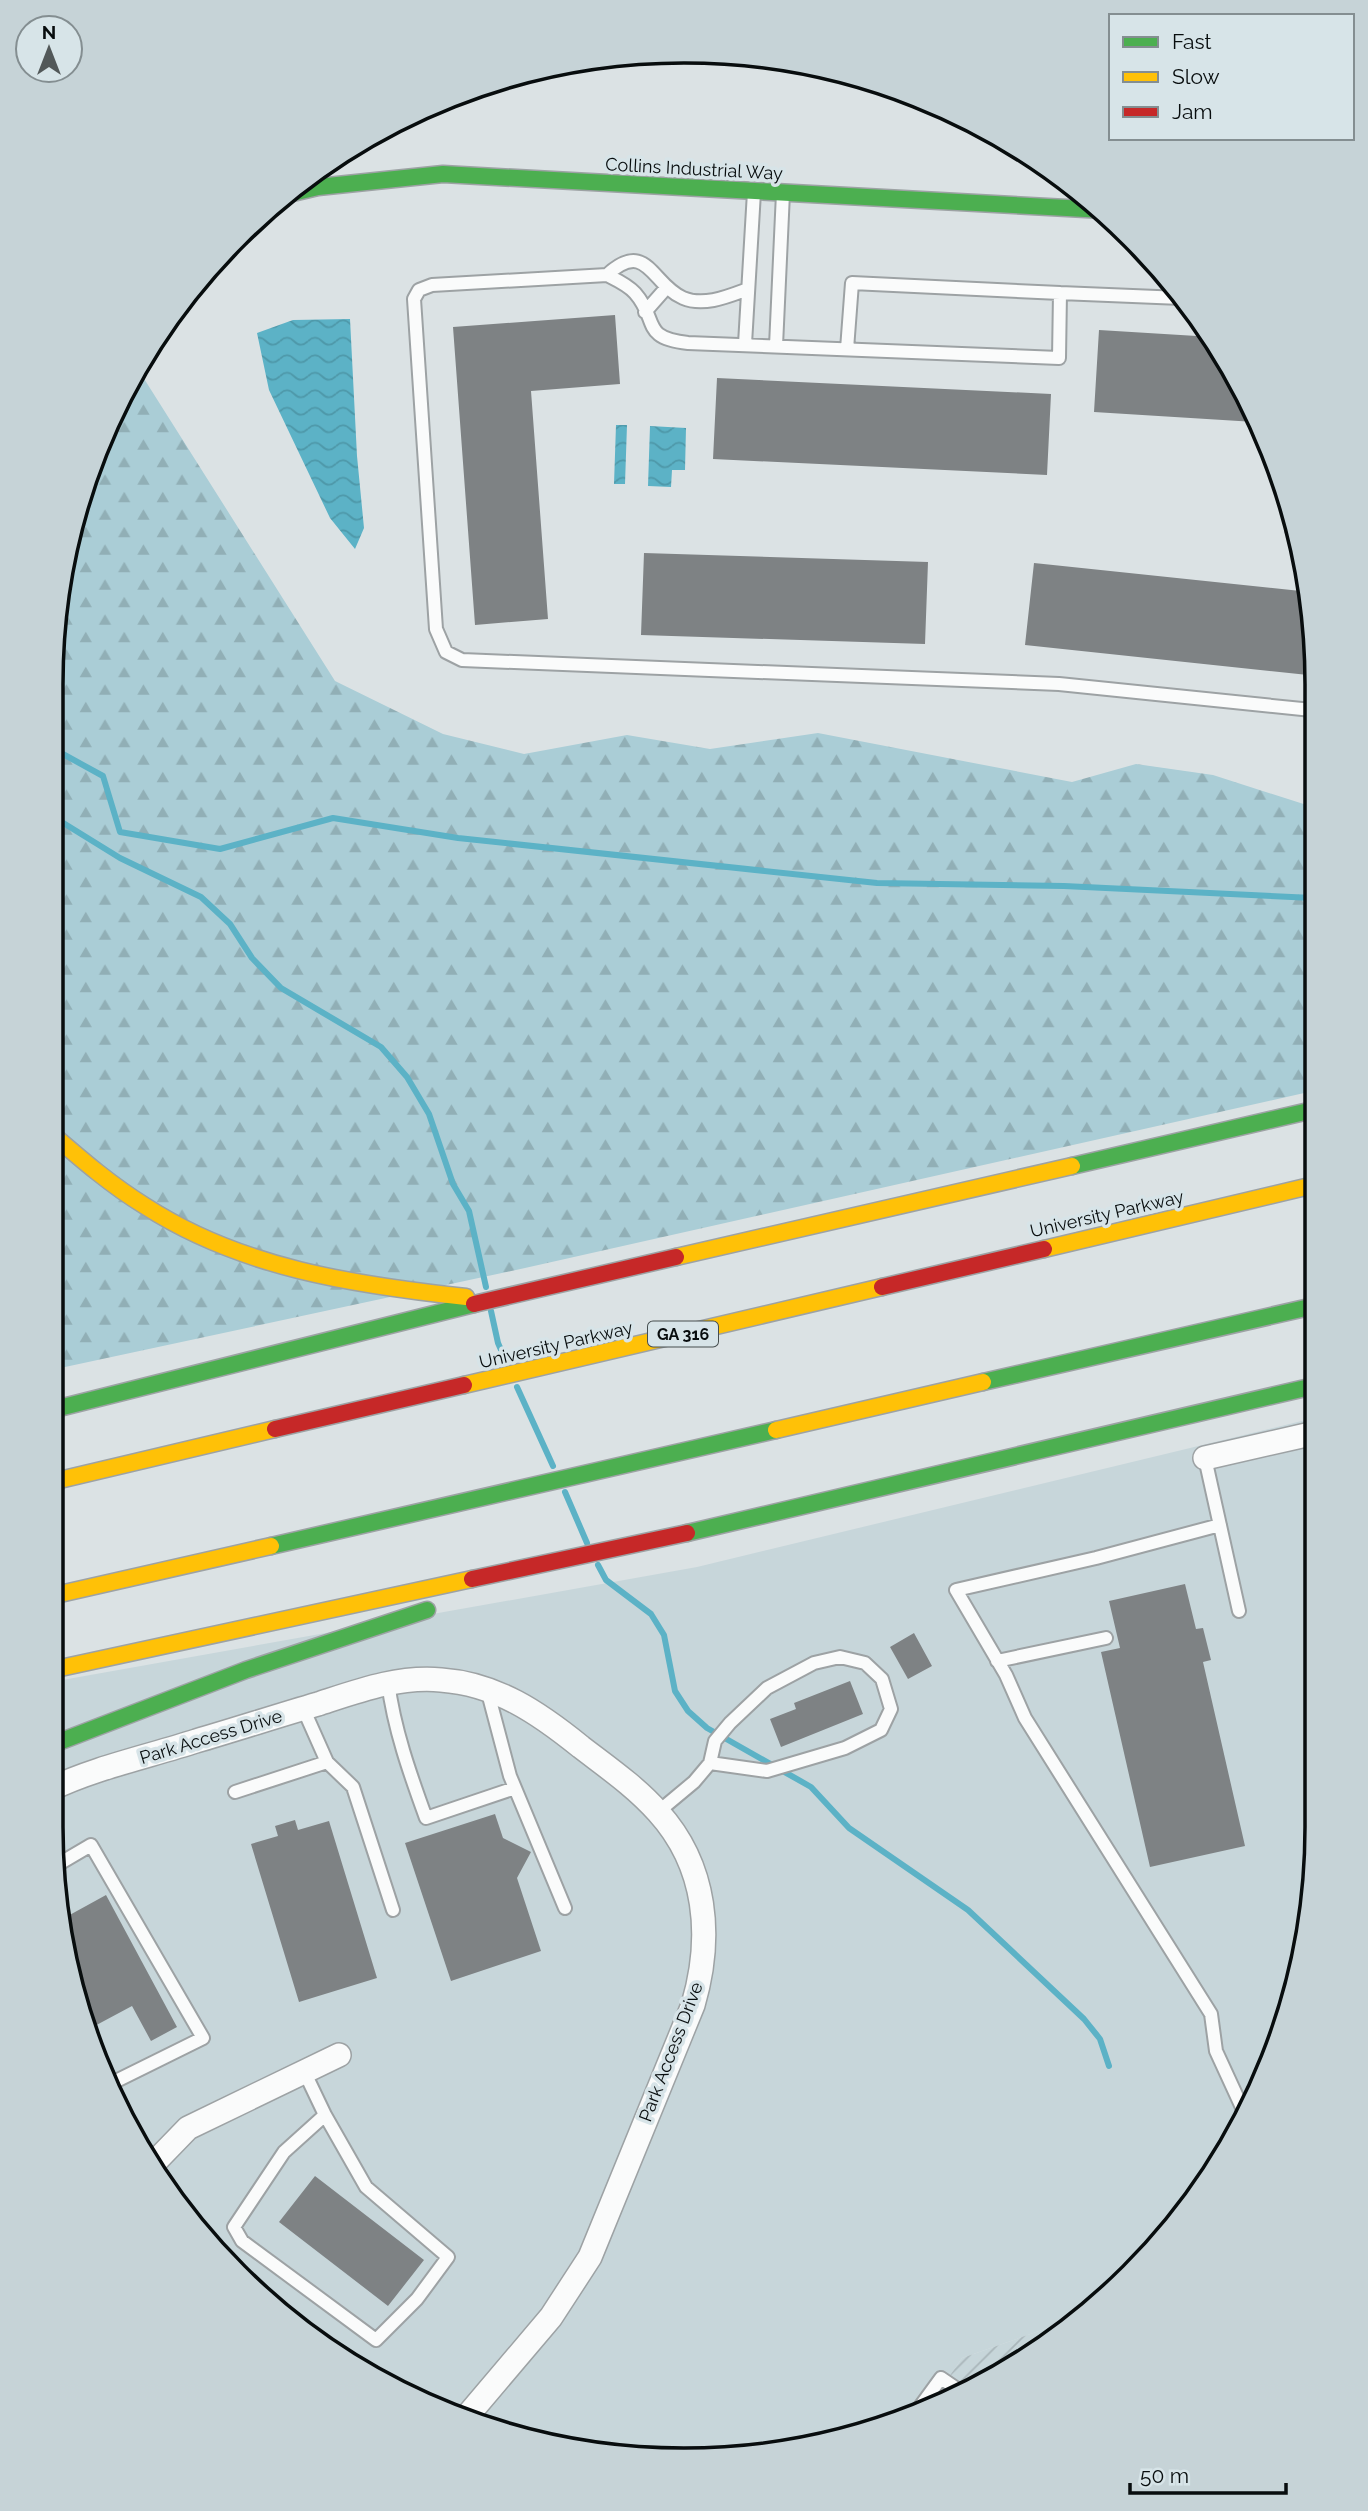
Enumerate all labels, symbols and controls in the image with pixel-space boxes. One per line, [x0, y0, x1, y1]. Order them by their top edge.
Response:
north arrow [14, 14, 84, 84]
legend [1109, 14, 1354, 140]
text: N [42, 21, 56, 43]
text: Fast [1172, 29, 1212, 54]
text: Slow [1172, 64, 1220, 89]
text: Jam [1172, 99, 1213, 124]
street label: Collins Industrial Way [605, 153, 784, 184]
street label: University Parkway [1028, 1186, 1186, 1241]
street label: University Parkway [477, 1317, 635, 1372]
road number: GA 316 [648, 1322, 718, 1346]
street label: Park Access Drive [137, 1705, 285, 1768]
street label: Park Access Drive [634, 1979, 707, 2125]
scale bar [1130, 2452, 1286, 2496]
text: 50 m [1140, 2463, 1189, 2488]

